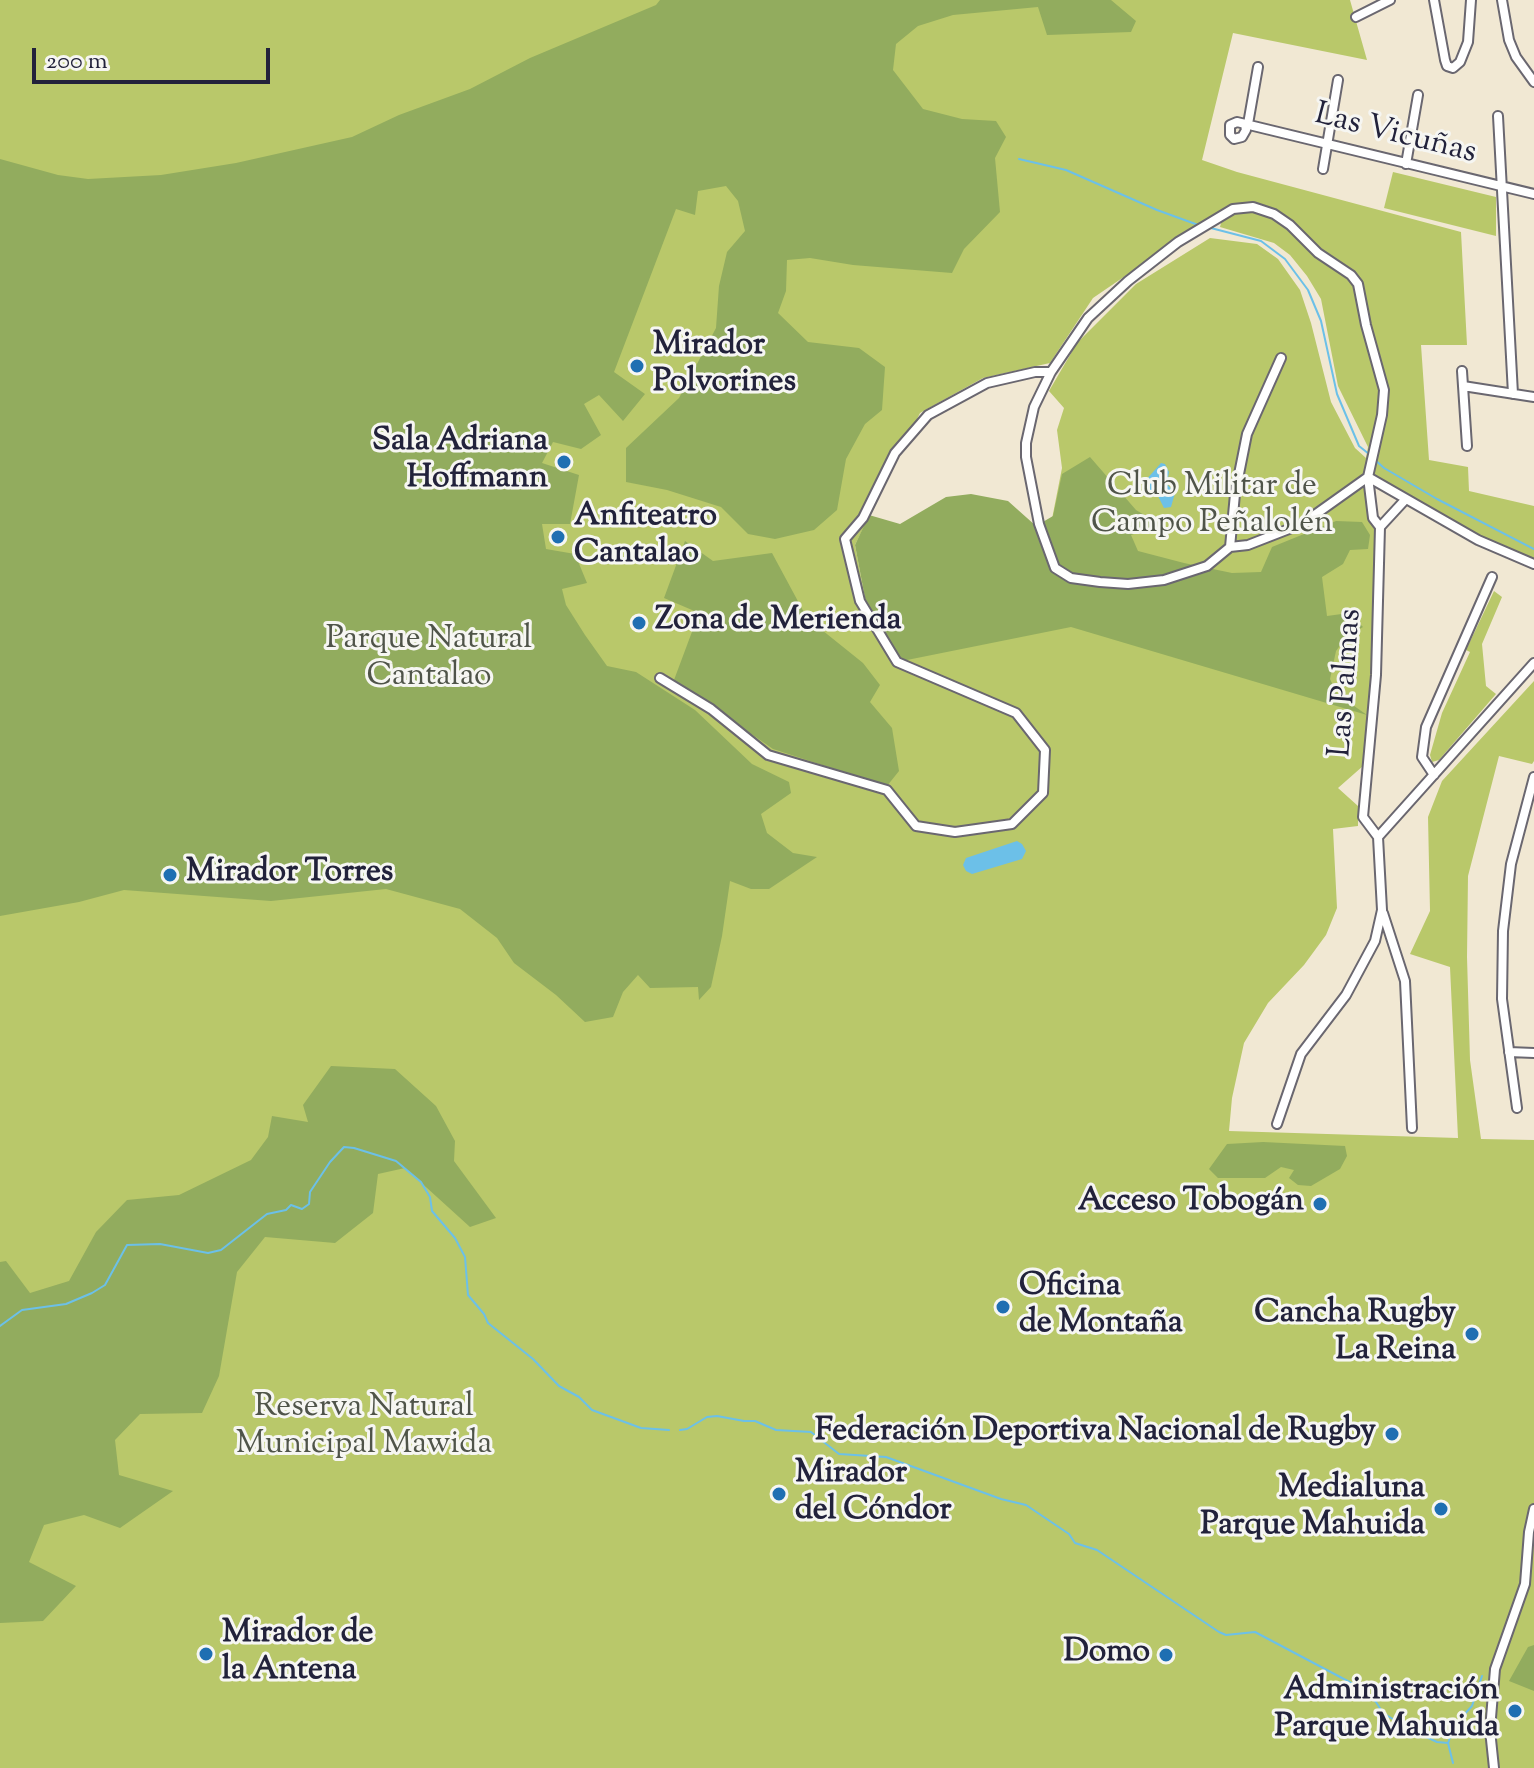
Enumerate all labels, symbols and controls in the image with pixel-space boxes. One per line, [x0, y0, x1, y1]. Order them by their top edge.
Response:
scale bar [36, 32, 274, 82]
text: 200 m [46, 45, 108, 79]
street label: Las Vicuñas [1310, 97, 1480, 175]
place label: Mirador Polvorines [653, 329, 796, 404]
marker: Mirador Polvorines [628, 357, 646, 375]
place label: Sala Adriana Hoffmann [372, 425, 548, 500]
marker: Sala Adriana Hoffmann [555, 453, 573, 471]
park label: Club Militar de Campo Peñalolén [1091, 470, 1333, 545]
place label: Anfiteatro Cantalao [574, 500, 717, 575]
marker: Anfiteatro Cantalao [549, 528, 567, 546]
place label: Zona de Merienda [655, 604, 902, 642]
street label: Las Palmas [1324, 608, 1372, 758]
marker: Zona de Merienda [630, 614, 648, 632]
park label: Parque Natural Cantalao [326, 623, 532, 698]
place label: Mirador Torres [186, 856, 393, 894]
marker: Mirador Torres [161, 866, 179, 884]
place label: Acceso Tobogán [1078, 1185, 1304, 1223]
marker: Acceso Tobogán [1311, 1195, 1329, 1213]
place label: Oficina de Montaña [1019, 1270, 1183, 1345]
place label: Cancha Rugby La Reina [1254, 1297, 1456, 1372]
marker: Oficina de Montaña [994, 1298, 1012, 1316]
marker: Cancha Rugby La Reina [1463, 1325, 1481, 1343]
park label: Reserva Natural Municipal Mawida [236, 1391, 492, 1466]
place label: Federación Deportiva Nacional de Rugby [815, 1415, 1376, 1453]
marker: Federación Deportiva Nacional de Rugby [1383, 1425, 1401, 1443]
place label: Mirador del Cóndor [795, 1457, 952, 1532]
place label: Medialuna Parque Mahuida [1201, 1472, 1425, 1547]
marker: Mirador del Cóndor [770, 1485, 788, 1503]
marker: Medialuna Parque Mahuida [1432, 1500, 1450, 1518]
place label: Mirador de la Antena [222, 1617, 373, 1692]
place label: Domo [1064, 1636, 1150, 1674]
marker: Mirador de la Antena [197, 1645, 215, 1663]
marker: Domo [1157, 1646, 1175, 1664]
place label: Administración Parque Mahuida [1275, 1674, 1499, 1749]
marker: Administración Parque Mahuida [1506, 1702, 1524, 1720]

